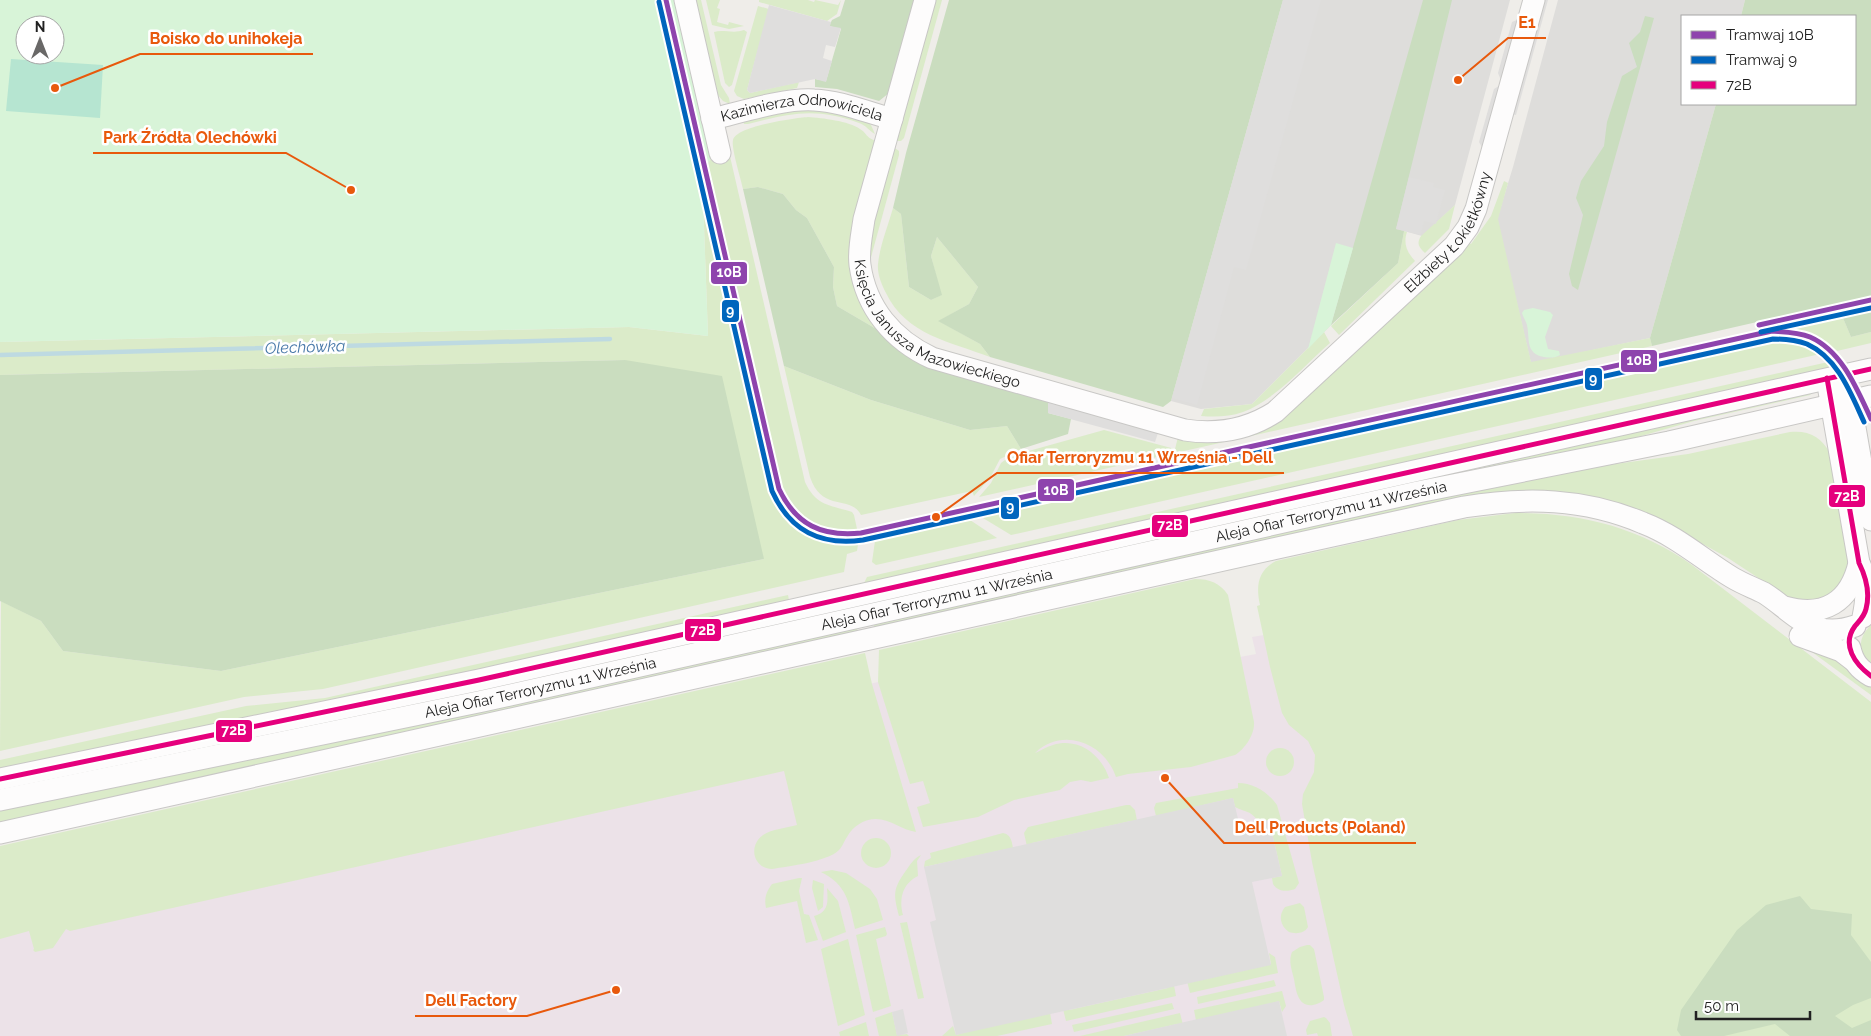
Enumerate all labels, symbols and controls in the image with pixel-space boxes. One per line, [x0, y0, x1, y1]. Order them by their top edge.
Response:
callout: E1 [1508, 7, 1546, 38]
text: E1 [1518, 13, 1536, 32]
north arrow [15, 15, 65, 65]
legend [1681, 15, 1856, 105]
text: N [35, 19, 45, 35]
callout: Boisko do unihokeja [140, 23, 313, 54]
text: Tramwaj 10B [1726, 26, 1814, 44]
text: Boisko do unihokeja [150, 29, 302, 48]
text: Tramwaj 9 [1726, 51, 1797, 69]
text: 72B [1726, 76, 1752, 94]
street label: Kazimierza Odnowiciela [719, 91, 885, 126]
callout: Park Źródła Olechówki [93, 122, 286, 153]
text: Park Źródła Olechówki [103, 127, 277, 147]
street label: Elżbiety Łokietkówny [1400, 170, 1495, 297]
street label: Księcia Janusza Mazowieckiego [850, 258, 1022, 392]
line badge: 10B [710, 261, 748, 285]
text: 10B [716, 264, 742, 280]
line badge: 9 [721, 299, 740, 323]
text: 9 [726, 303, 734, 319]
water label: Olechówka [264, 336, 346, 358]
line badge: 10B [1620, 349, 1658, 373]
text: 10B [1626, 352, 1652, 368]
line badge: 9 [1584, 367, 1603, 391]
text: 9 [1589, 371, 1597, 387]
callout: Ofiar Terroryzmu 11 Września - Dell [997, 442, 1284, 473]
text: Ofiar Terroryzmu 11 Września - Dell [1007, 448, 1274, 467]
street label: Aleja Ofiar Terroryzmu 11 Września [1214, 477, 1448, 546]
line badge: 10B [1037, 478, 1075, 502]
text: 10B [1043, 482, 1069, 498]
line badge: 72B [1828, 484, 1866, 508]
text: 72B [1834, 488, 1860, 504]
line badge: 9 [1000, 496, 1020, 520]
text: 9 [1006, 499, 1014, 515]
line badge: 72B [1151, 514, 1189, 538]
text: 72B [1157, 517, 1183, 533]
street label: Aleja Ofiar Terroryzmu 11 Września [819, 565, 1054, 634]
line badge: 72B [684, 618, 722, 642]
text: 72B [690, 622, 716, 638]
street label: Aleja Ofiar Terroryzmu 11 Września [423, 654, 658, 722]
line badge: 72B [215, 719, 253, 743]
text: 72B [221, 722, 247, 738]
callout: Dell Products (Poland) [1224, 812, 1416, 843]
text: Dell Products (Poland) [1234, 818, 1406, 837]
callout: Dell Factory [415, 985, 527, 1016]
scale bar [1696, 988, 1810, 1020]
text: Dell Factory [425, 991, 517, 1010]
text: 50 m [1704, 997, 1739, 1015]

